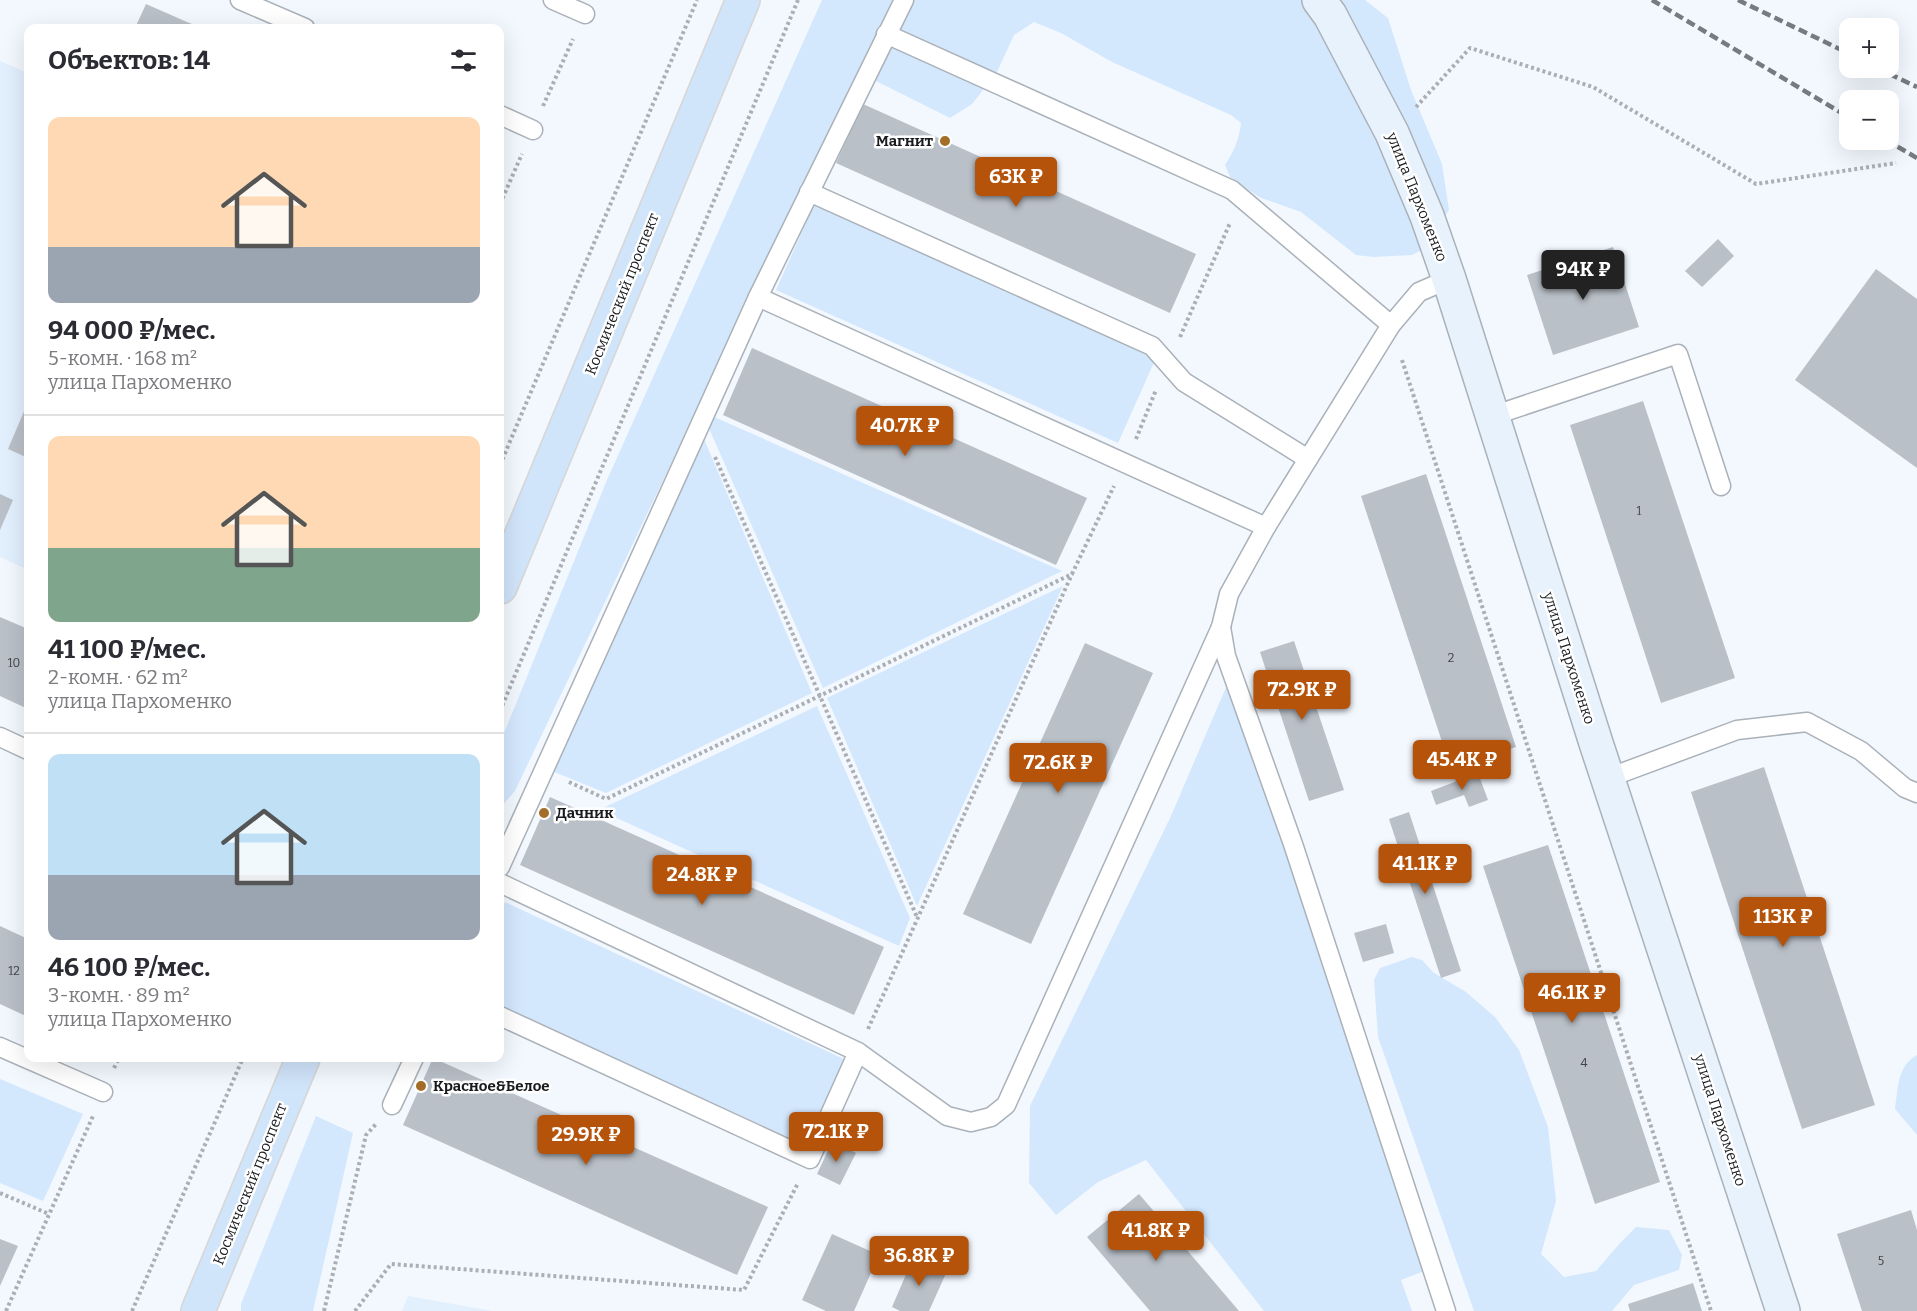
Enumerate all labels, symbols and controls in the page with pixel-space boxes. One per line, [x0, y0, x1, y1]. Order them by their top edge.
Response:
map controls [1839, 18, 1899, 150]
button: + [1839, 18, 1899, 78]
icon: filters [447, 44, 480, 77]
text: Объектов: 14 [48, 45, 210, 76]
button: − [1839, 90, 1899, 150]
street label: улица Пархоменко [1382, 129, 1451, 264]
place label: Магнит [876, 132, 934, 150]
marker: Магнит [938, 134, 952, 148]
icon: home [210, 156, 318, 264]
pin: 63K ₽ [974, 157, 1058, 208]
text: 63K ₽ [989, 164, 1043, 188]
street label: Космический проспект [581, 210, 663, 377]
pin: 94K ₽ [1541, 250, 1625, 301]
text: 94K ₽ [1555, 257, 1611, 281]
text: 94 000 ₽/мес. [48, 315, 216, 346]
text: 5-комн. · 168 m² [48, 346, 197, 370]
text: улица Пархоменко [48, 370, 232, 394]
pin: 40.7K ₽ [850, 406, 960, 457]
text: 40.7K ₽ [870, 413, 940, 437]
icon: home [210, 475, 318, 583]
house number: 1 [1637, 504, 1642, 518]
street label: улица Пархоменко [1539, 589, 1599, 726]
text: 41 100 ₽/мес. [48, 634, 206, 665]
house number: 2 [1448, 651, 1454, 665]
house number: 10 [8, 656, 20, 670]
text: 2-комн. · 62 m² [48, 665, 188, 689]
pin: 72.9K ₽ [1247, 670, 1357, 721]
text: 72.9K ₽ [1267, 677, 1337, 701]
text: улица Пархоменко [48, 689, 232, 713]
pin: 45.4K ₽ [1407, 740, 1517, 791]
pin: 72.6K ₽ [1003, 743, 1113, 794]
text: 45.4K ₽ [1427, 747, 1497, 771]
text: 72.6K ₽ [1023, 750, 1093, 774]
icon: home [210, 793, 318, 901]
place label: Дачник [556, 804, 614, 822]
marker: Дачник [537, 806, 551, 820]
pin: 41.1K ₽ [1370, 844, 1480, 895]
text: 41.1K ₽ [1393, 851, 1457, 875]
pin: 24.8K ₽ [647, 855, 757, 906]
text: 24.8K ₽ [667, 862, 737, 886]
pin: 113K ₽ [1734, 897, 1832, 948]
text: 113K ₽ [1753, 904, 1813, 928]
text: 46 100 ₽/мес. [48, 952, 210, 983]
house number: 12 [8, 964, 20, 978]
pin: 46.1K ₽ [1517, 973, 1627, 1024]
text: 46.1K ₽ [1538, 980, 1606, 1004]
text: 3-комн. · 89 m² [48, 983, 190, 1007]
text: улица Пархоменко [48, 1007, 232, 1031]
street label: улица Пархоменко [1690, 1051, 1750, 1188]
house number: 4 [1580, 1056, 1588, 1070]
place label: Красное&Белое [433, 1077, 550, 1095]
marker: Красное&Белое [414, 1079, 428, 1093]
street label: Космический проспект [209, 1100, 291, 1267]
pin: 72.1K ₽ [781, 1112, 891, 1163]
pin: 29.9K ₽ [531, 1115, 641, 1166]
text: 72.1K ₽ [803, 1119, 869, 1143]
text: 29.9K ₽ [551, 1122, 621, 1146]
pin: 41.8K ₽ [1101, 1211, 1211, 1262]
text: 41.8K ₽ [1122, 1218, 1190, 1242]
pin: 36.8K ₽ [864, 1236, 974, 1287]
text: 36.8K ₽ [884, 1243, 954, 1267]
house number: 5 [1878, 1254, 1884, 1268]

